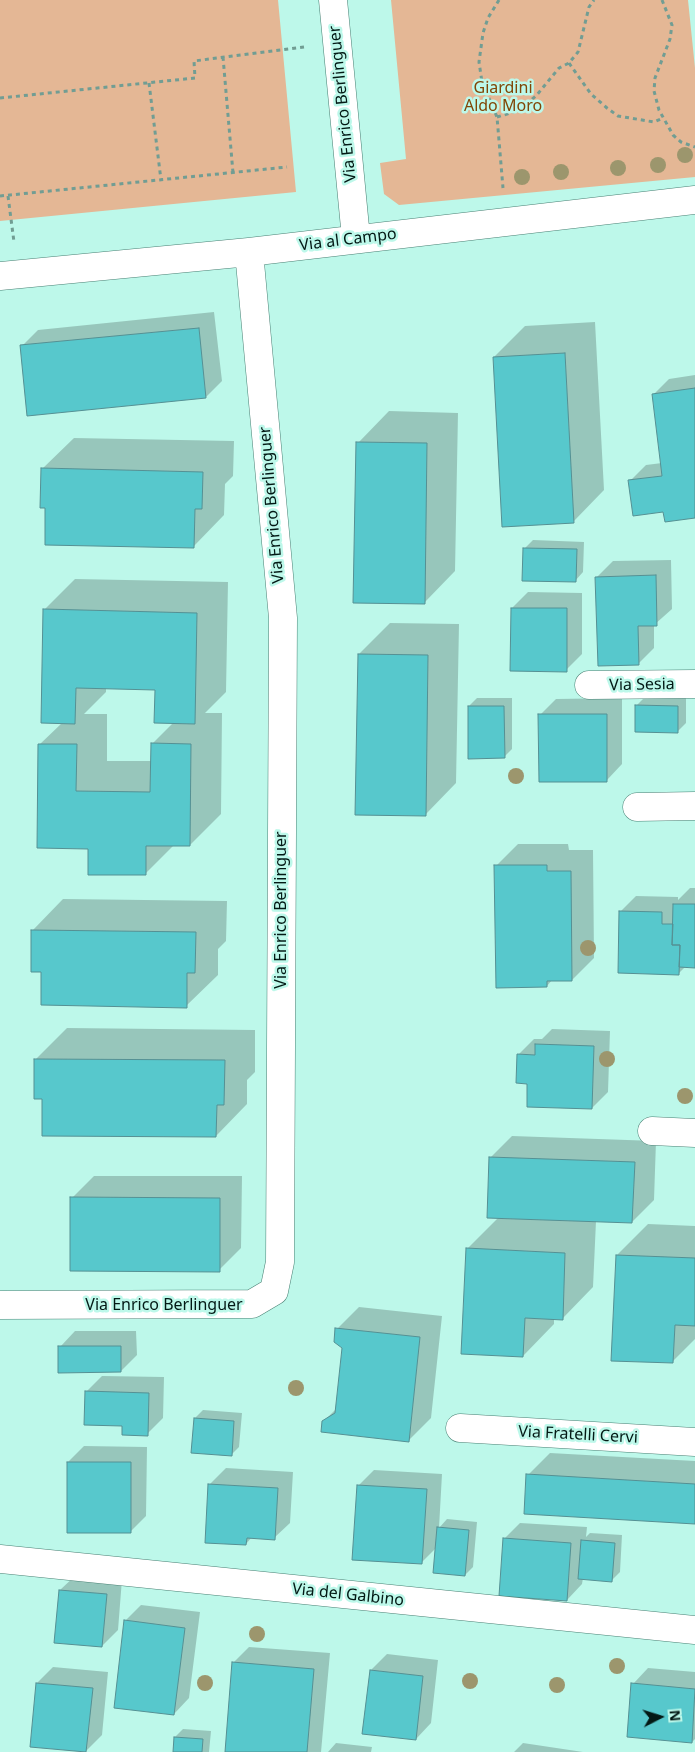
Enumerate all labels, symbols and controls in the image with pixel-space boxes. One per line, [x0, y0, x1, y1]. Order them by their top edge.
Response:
street label: Via Enrico Berlinguer [325, 25, 361, 183]
park label: Giardini Aldo Moro [464, 78, 542, 116]
street label: Via al Campo [298, 225, 398, 255]
street label: Via Enrico Berlinguer [256, 426, 288, 584]
street label: Via Sesia [609, 675, 675, 695]
street label: Via Enrico Berlinguer [271, 831, 291, 989]
street label: Via Enrico Berlinguer [85, 1295, 243, 1315]
street label: Via Fratelli Cervi [518, 1422, 638, 1448]
street label: Via del Galbino [291, 1580, 405, 1610]
north arrow [635, 1692, 685, 1742]
text: N [665, 1709, 685, 1722]

